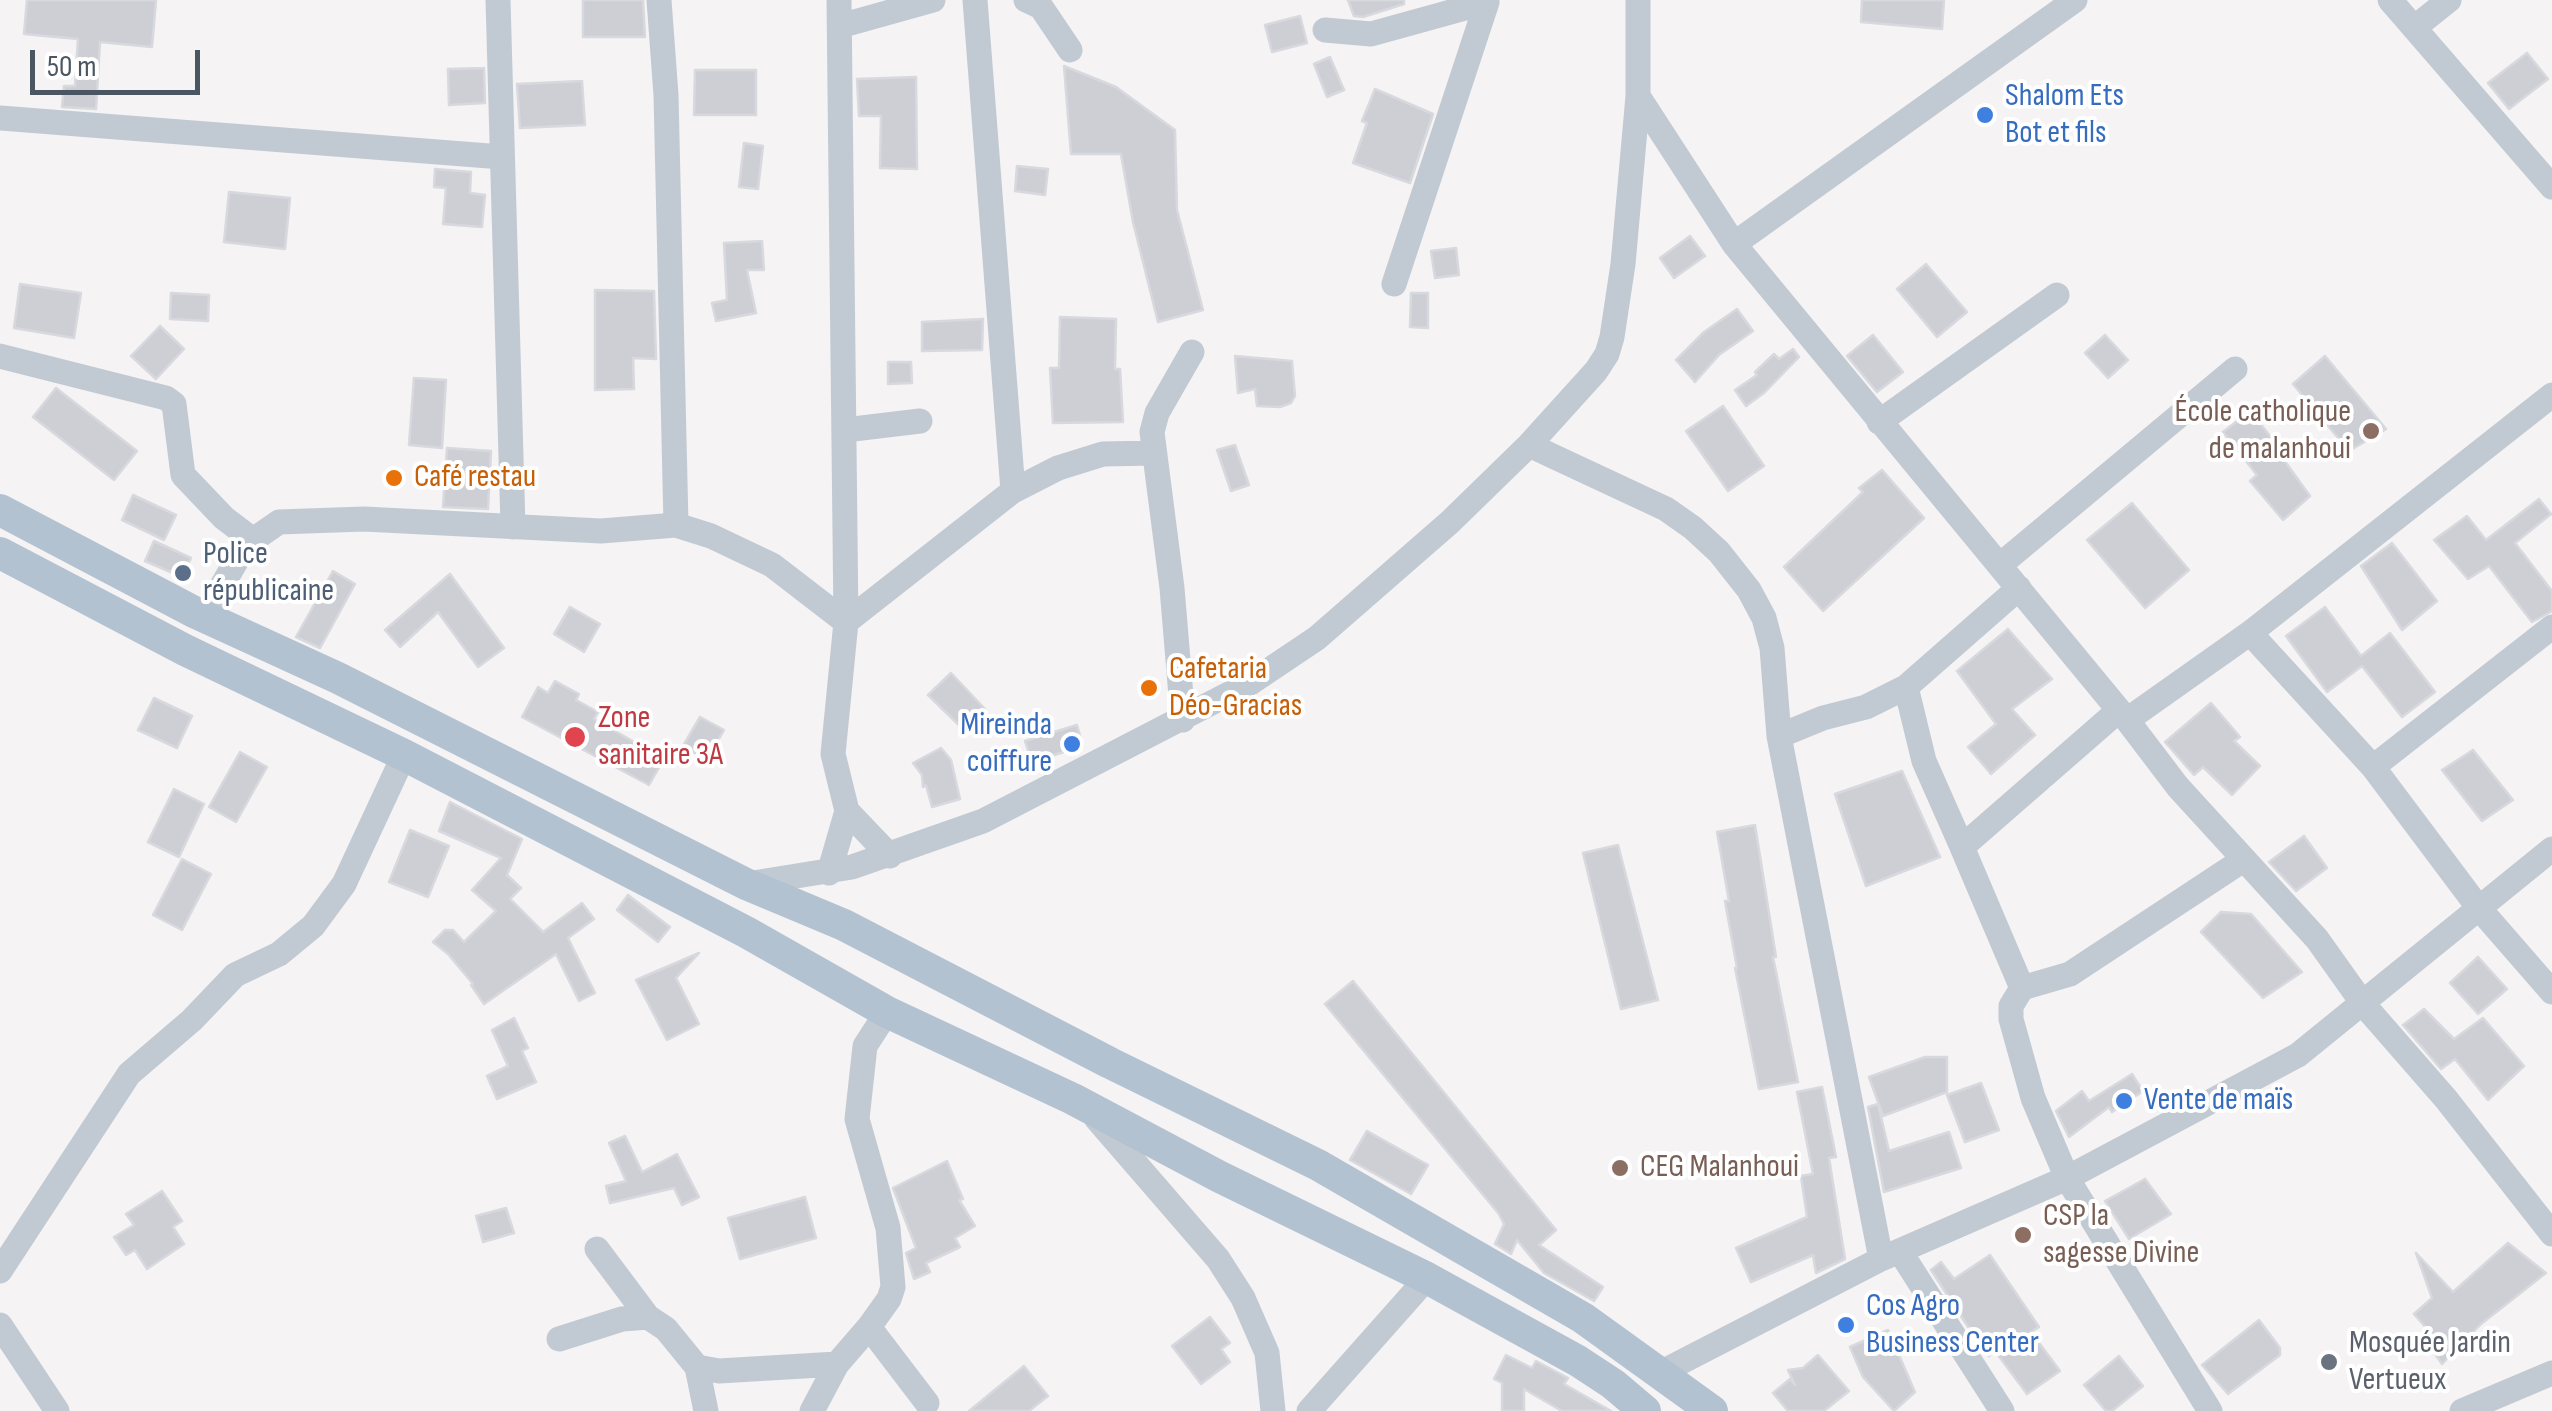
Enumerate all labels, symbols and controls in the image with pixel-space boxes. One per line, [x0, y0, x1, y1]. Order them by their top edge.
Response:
scale bar [35, 30, 205, 92]
text: 50 m [47, 49, 96, 85]
place label: Shalom Ets Bot et fils [2005, 78, 2124, 153]
marker: Shalom Ets Bot et fils [1974, 104, 1996, 126]
place label: École catholique de malanhoui [2175, 394, 2351, 469]
marker: École catholique de malanhoui [2360, 420, 2382, 442]
place label: Café restau [414, 459, 536, 497]
marker: Café restau [383, 467, 405, 489]
place label: Police républicaine [203, 536, 334, 611]
marker: Police républicaine [172, 562, 194, 584]
place label: Cafetaria Déo-Gracias [1169, 651, 1302, 726]
marker: Cafetaria Déo-Gracias [1138, 677, 1160, 699]
place label: Zone sanitaire 3A [598, 700, 723, 775]
place label: Mireinda coiffure [960, 707, 1052, 782]
marker: Zone sanitaire 3A [562, 724, 588, 750]
marker: Mireinda coiffure [1061, 733, 1083, 755]
place label: Vente de maïs [2144, 1082, 2293, 1120]
marker: Vente de maïs [2113, 1090, 2135, 1112]
place label: CEG Malanhoui [1640, 1149, 1799, 1187]
marker: CEG Malanhoui [1609, 1157, 1631, 1179]
place label: CSP la sagesse Divine [2043, 1198, 2199, 1273]
marker: CSP la sagesse Divine [2012, 1224, 2034, 1246]
place label: Cos Agro Business Center [1866, 1288, 2039, 1363]
marker: Cos Agro Business Center [1835, 1314, 1857, 1336]
place label: Mosquée Jardin Vertueux [2349, 1325, 2511, 1400]
marker: Mosquée Jardin Vertueux [2318, 1351, 2340, 1373]

